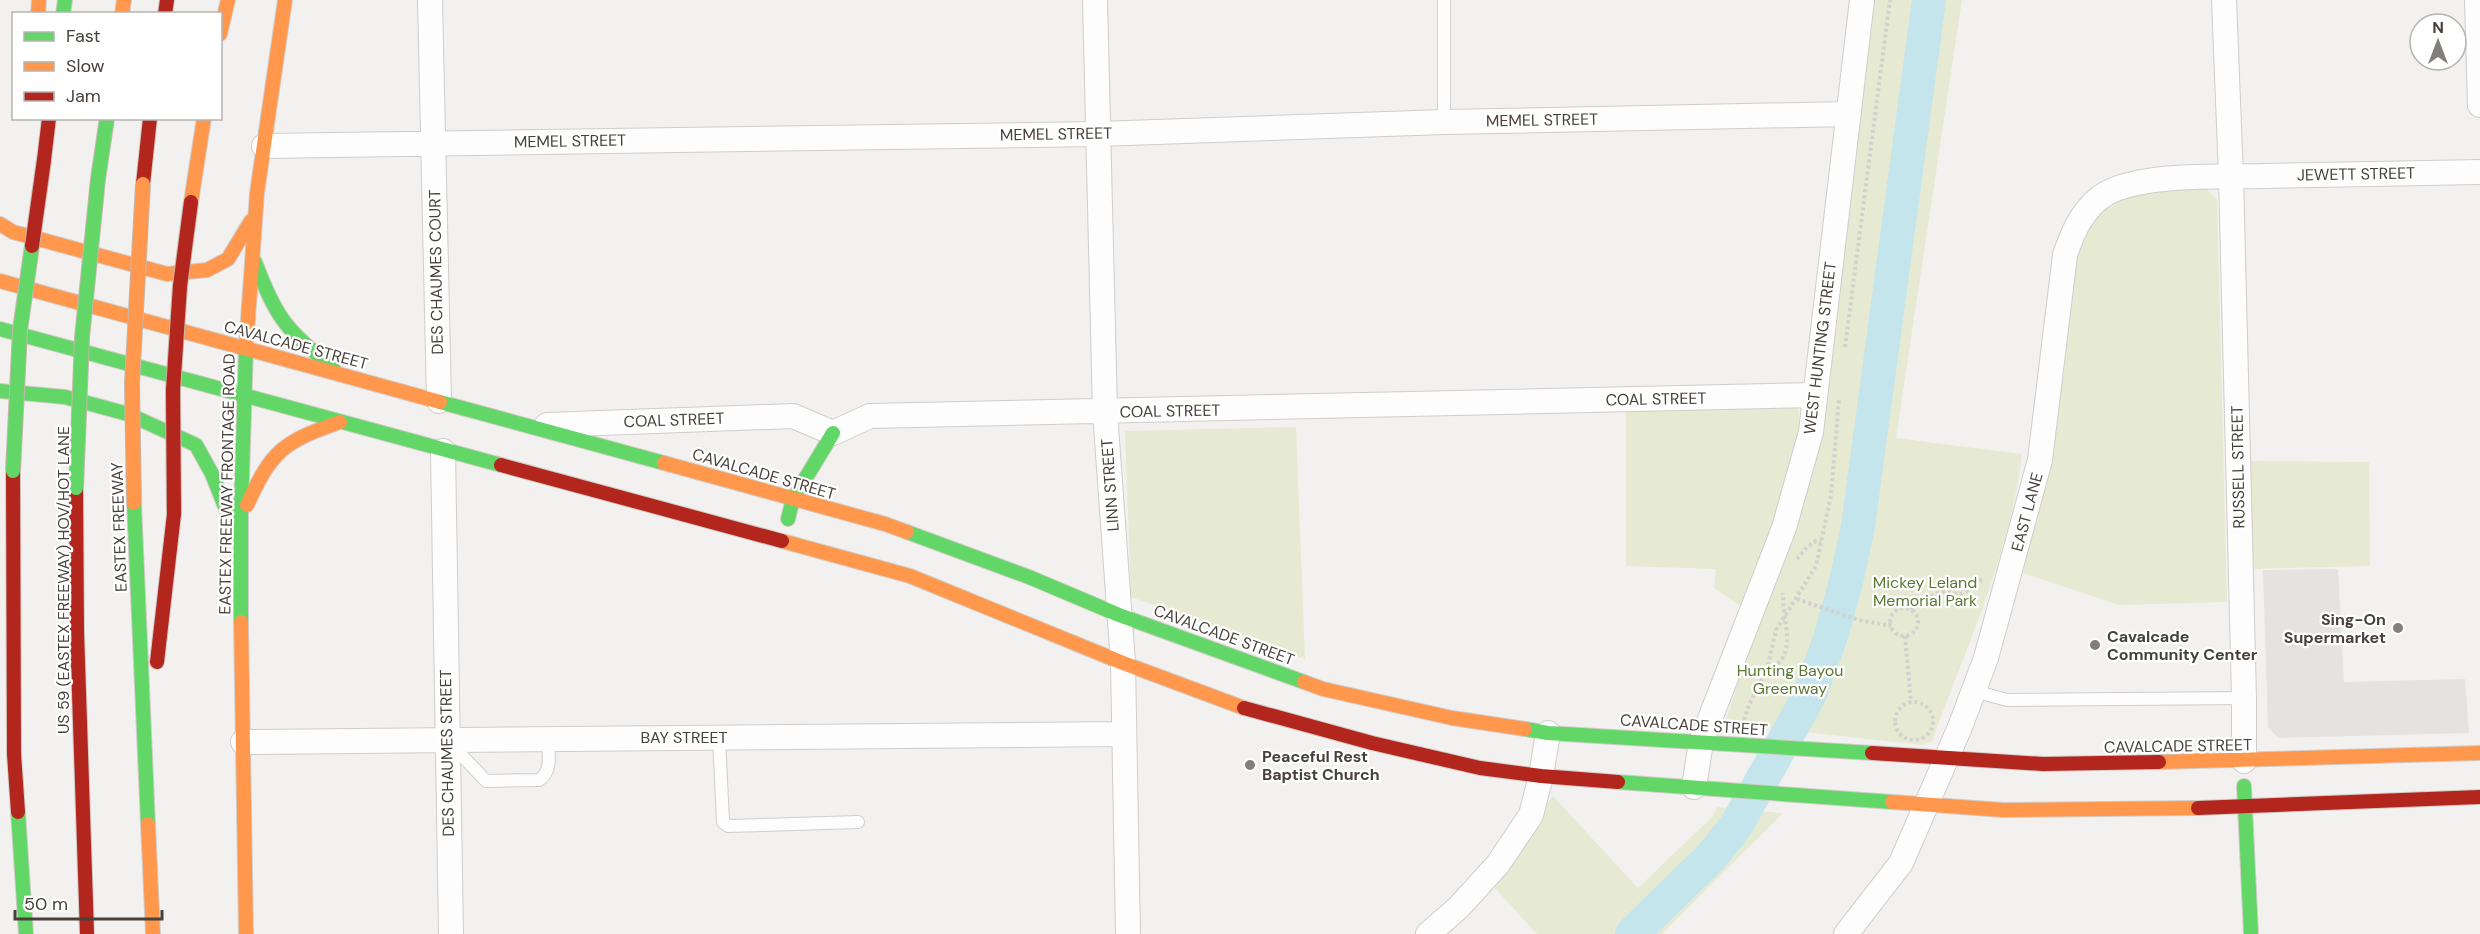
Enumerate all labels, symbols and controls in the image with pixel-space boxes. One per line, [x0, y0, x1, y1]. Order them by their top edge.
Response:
legend [12, 12, 222, 120]
north arrow [2408, 12, 2468, 72]
text: N [2432, 17, 2444, 38]
text: Fast [66, 24, 101, 48]
text: Slow [66, 54, 105, 78]
text: Jam [66, 84, 101, 108]
street label: MEMEL STREET [1486, 109, 1598, 131]
street label: MEMEL STREET [1000, 123, 1112, 145]
street label: MEMEL STREET [514, 130, 626, 152]
street label: JEWETT STREET [2297, 162, 2415, 186]
street label: DES CHAUMES COURT [424, 189, 448, 355]
street label: WEST HUNTING STREET [1799, 260, 1841, 436]
street label: CAVALCADE STREET [222, 316, 370, 374]
street label: EASTEX FREEWAY FRONTAGE ROAD [214, 353, 240, 615]
street label: COAL STREET [1605, 388, 1707, 410]
street label: COAL STREET [1119, 400, 1221, 422]
street label: RUSSELL STREET [2226, 405, 2250, 529]
street label: COAL STREET [623, 408, 725, 432]
street label: US 59 (EASTEX FREEWAY) HOV/HOT LANE [53, 426, 74, 734]
street label: LINN STREET [1096, 438, 1124, 532]
street label: CAVALCADE STREET [690, 443, 838, 505]
street label: EASTEX FREEWAY [106, 462, 132, 592]
street label: EAST LANE [2006, 470, 2048, 554]
park label: Mickey Leland Memorial Park [1873, 572, 1977, 611]
street label: CAVALCADE STREET [1151, 600, 1297, 670]
place label: Sing-On Supermarket [2284, 609, 2386, 648]
marker: Sing-On Supermarket [2391, 621, 2405, 635]
place label: Cavalcade Community Center [2107, 626, 2258, 665]
marker: Cavalcade Community Center [2088, 638, 2102, 652]
park label: Hunting Bayou Greenway [1737, 660, 1843, 699]
street label: DES CHAUMES STREET [435, 669, 459, 837]
street label: CAVALCADE STREET [1619, 709, 1769, 741]
street label: BAY STREET [641, 727, 728, 748]
street label: CAVALCADE STREET [2104, 734, 2252, 758]
place label: Peaceful Rest Baptist Church [1262, 746, 1380, 785]
marker: Peaceful Rest Baptist Church [1243, 758, 1257, 772]
scale bar [15, 883, 162, 921]
text: 50 m [24, 892, 68, 916]

